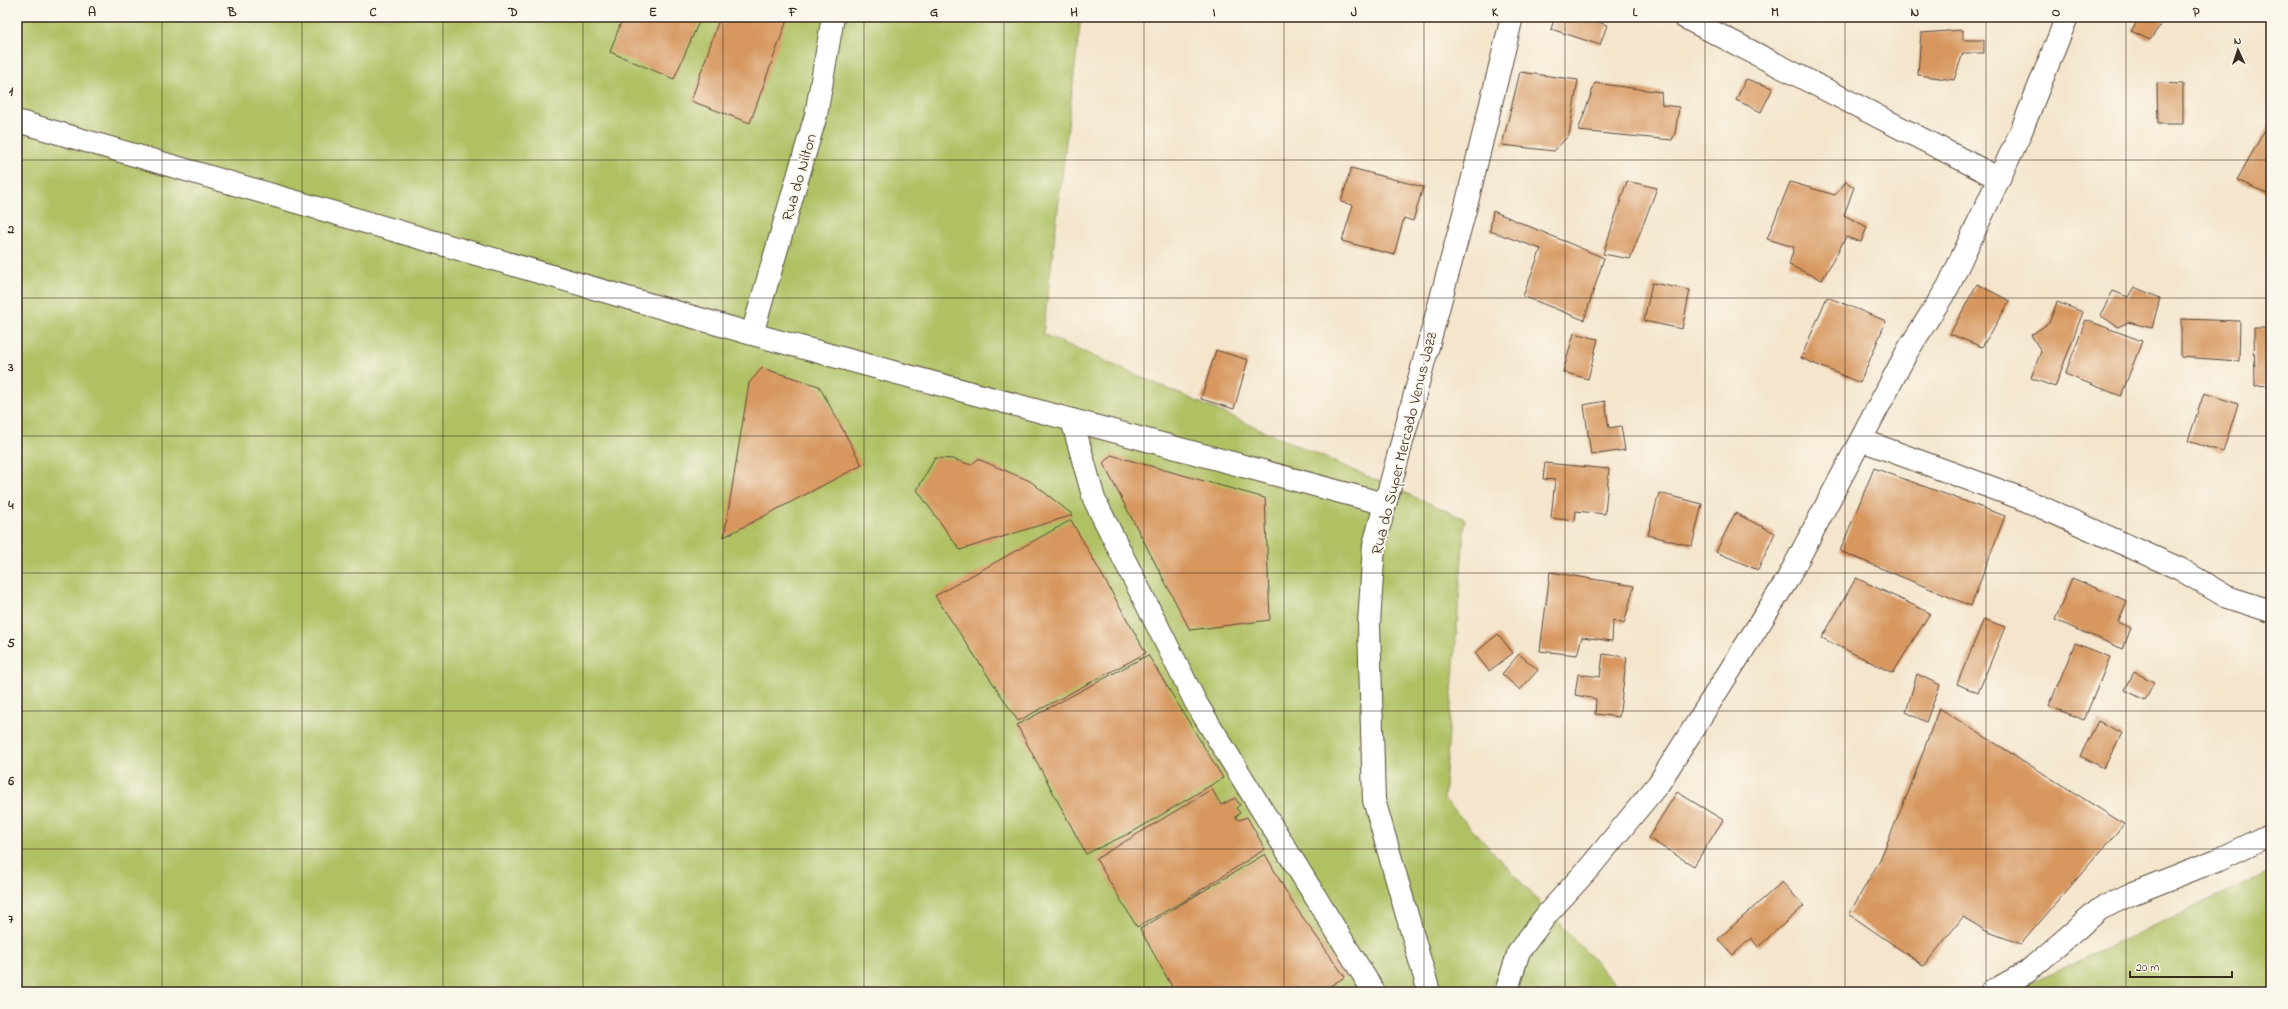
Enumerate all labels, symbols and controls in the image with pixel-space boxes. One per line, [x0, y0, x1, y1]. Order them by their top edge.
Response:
text: A [88, 3, 96, 22]
text: B [227, 3, 237, 22]
text: C [369, 3, 377, 22]
text: D [507, 3, 518, 22]
text: E [649, 3, 657, 22]
text: F [788, 3, 798, 22]
text: G [930, 3, 938, 22]
text: H [1070, 3, 1078, 22]
text: I [1212, 3, 1216, 22]
text: J [1351, 3, 1357, 22]
text: K [1492, 3, 1499, 22]
text: L [1633, 3, 1639, 22]
text: M [1771, 3, 1779, 22]
text: N [1911, 3, 1920, 22]
text: O [2052, 3, 2061, 22]
text: P [2193, 3, 2200, 22]
north arrow [2218, 30, 2258, 70]
text: N [2233, 33, 2242, 49]
text: 1 [9, 82, 14, 101]
street label: Rua do Nilton [776, 131, 824, 224]
text: 2 [7, 220, 15, 239]
street label: Rua do Super Mercado Venus Jazz [1366, 329, 1444, 557]
text: 3 [7, 358, 14, 377]
text: 4 [7, 496, 14, 515]
text: 5 [7, 634, 15, 653]
text: 6 [7, 772, 14, 791]
text: 7 [8, 910, 14, 929]
scale bar [2130, 953, 2232, 979]
text: 20 m [2136, 959, 2159, 977]

